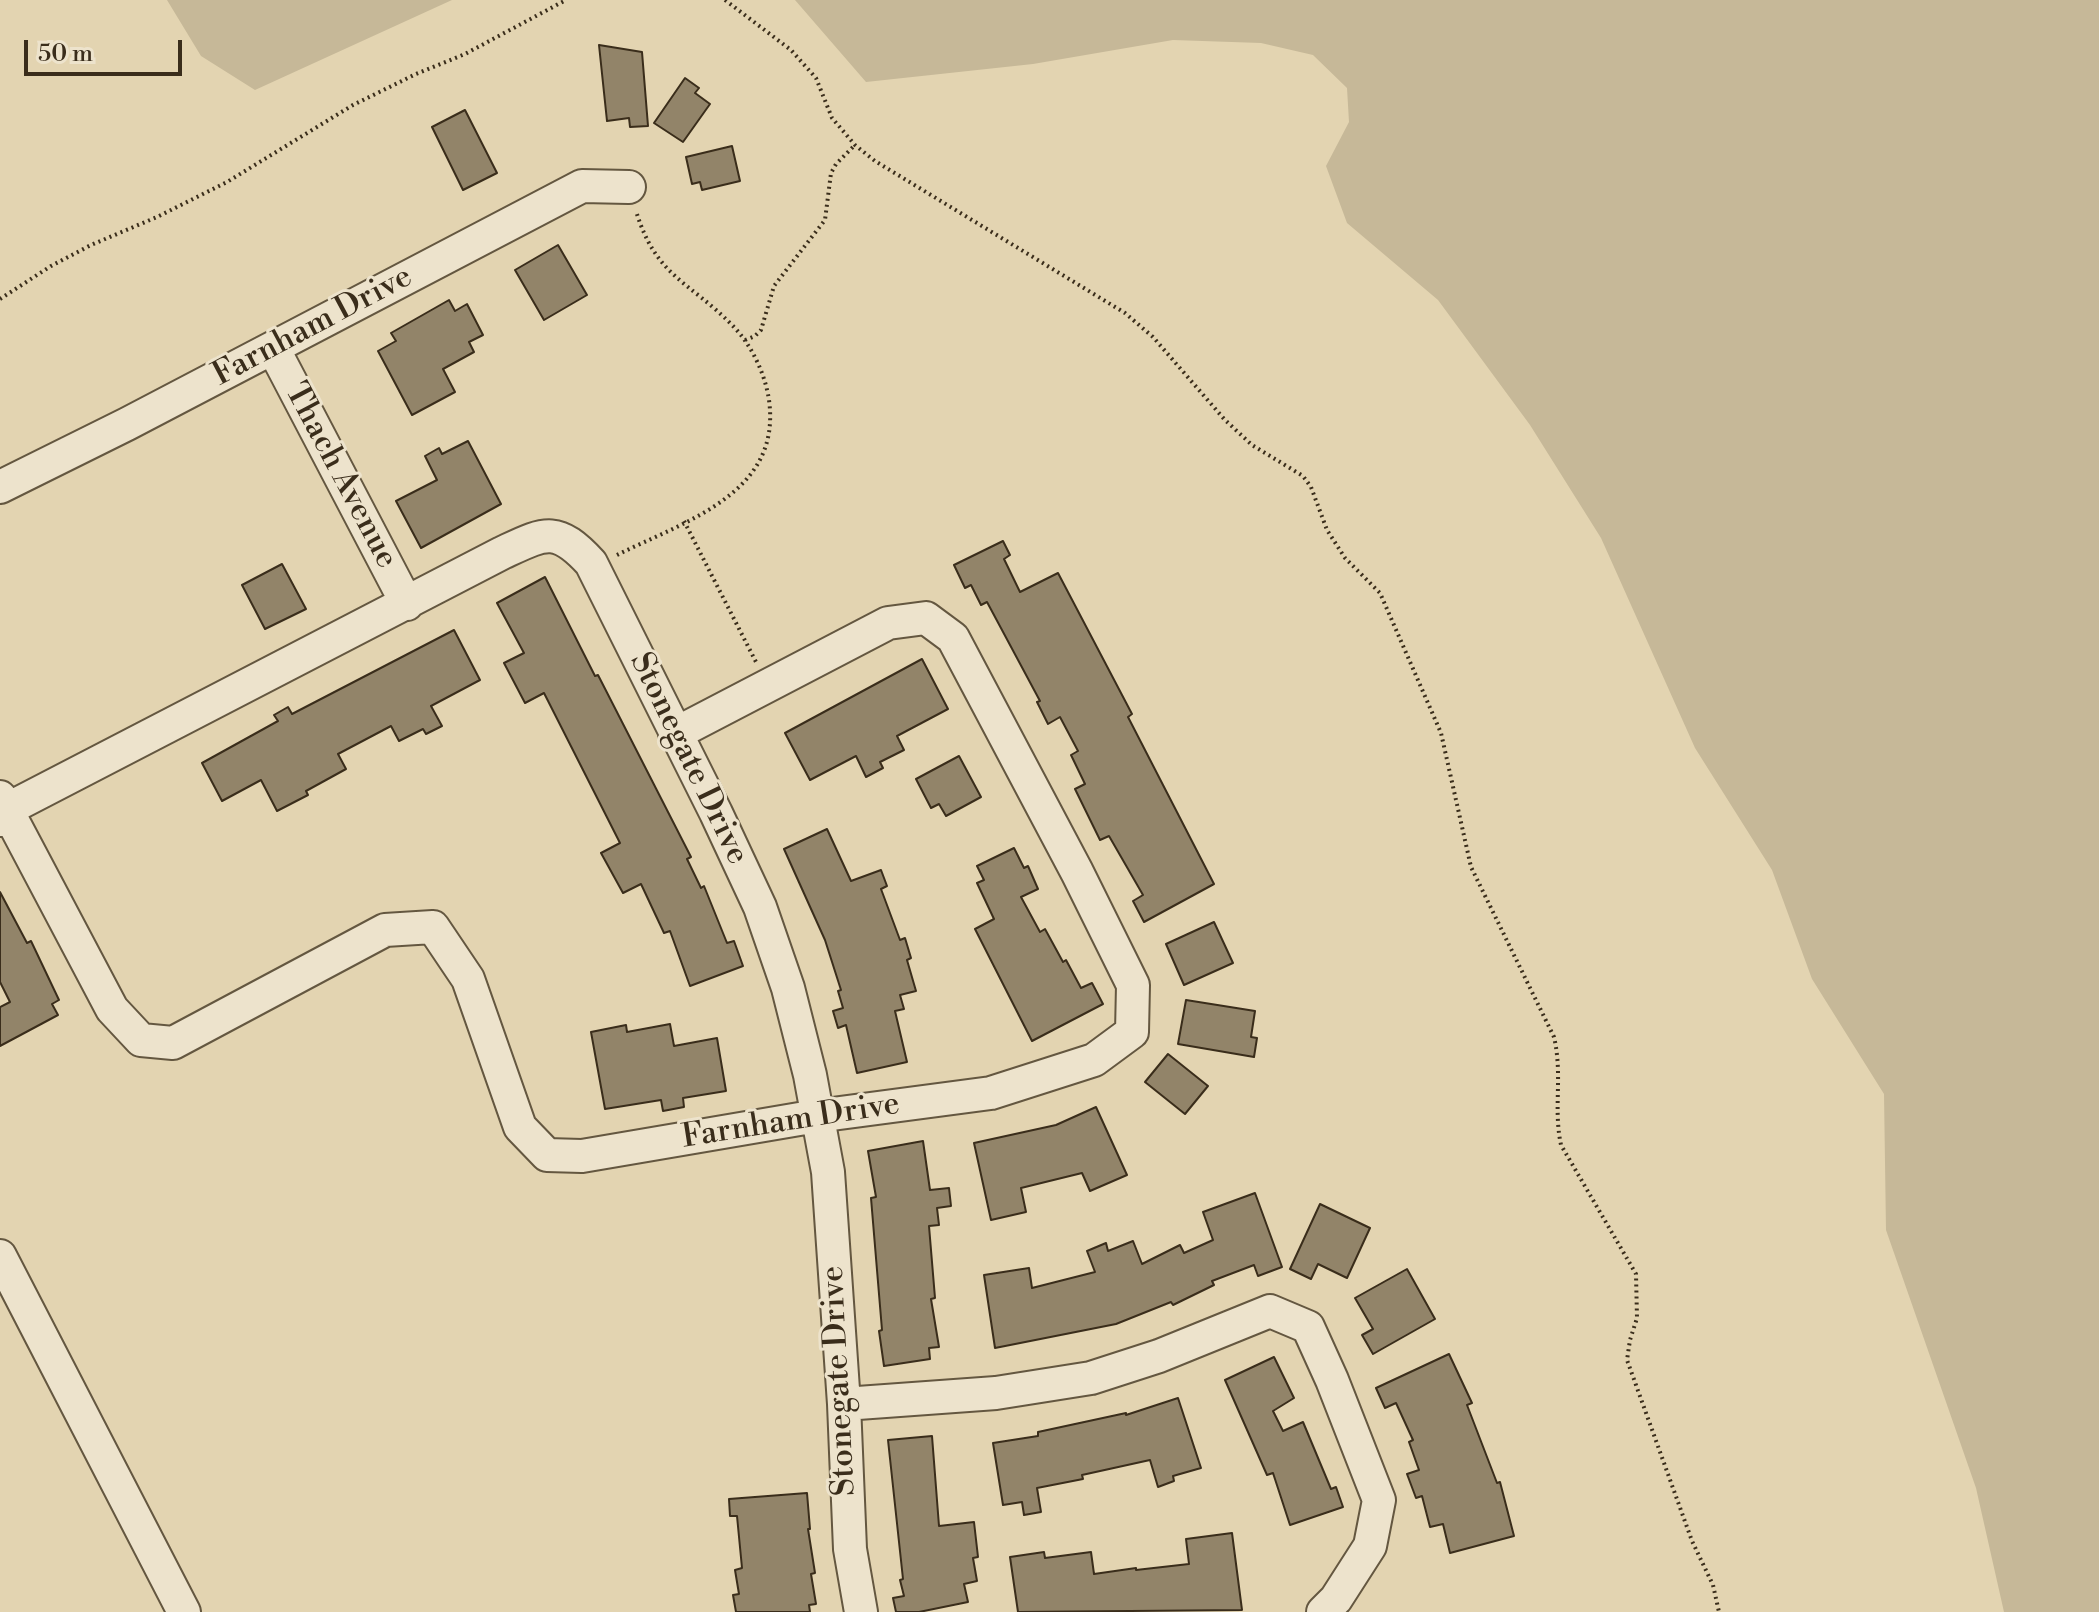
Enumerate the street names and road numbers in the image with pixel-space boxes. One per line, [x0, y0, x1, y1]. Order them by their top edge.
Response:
street label: Farnham Drive [207, 258, 419, 396]
street label: Thach Avenue [275, 377, 405, 575]
street label: Stonegate Drive [620, 647, 756, 871]
street label: Farnham Drive [679, 1086, 903, 1158]
street label: Stonegate Drive [815, 1265, 865, 1497]

